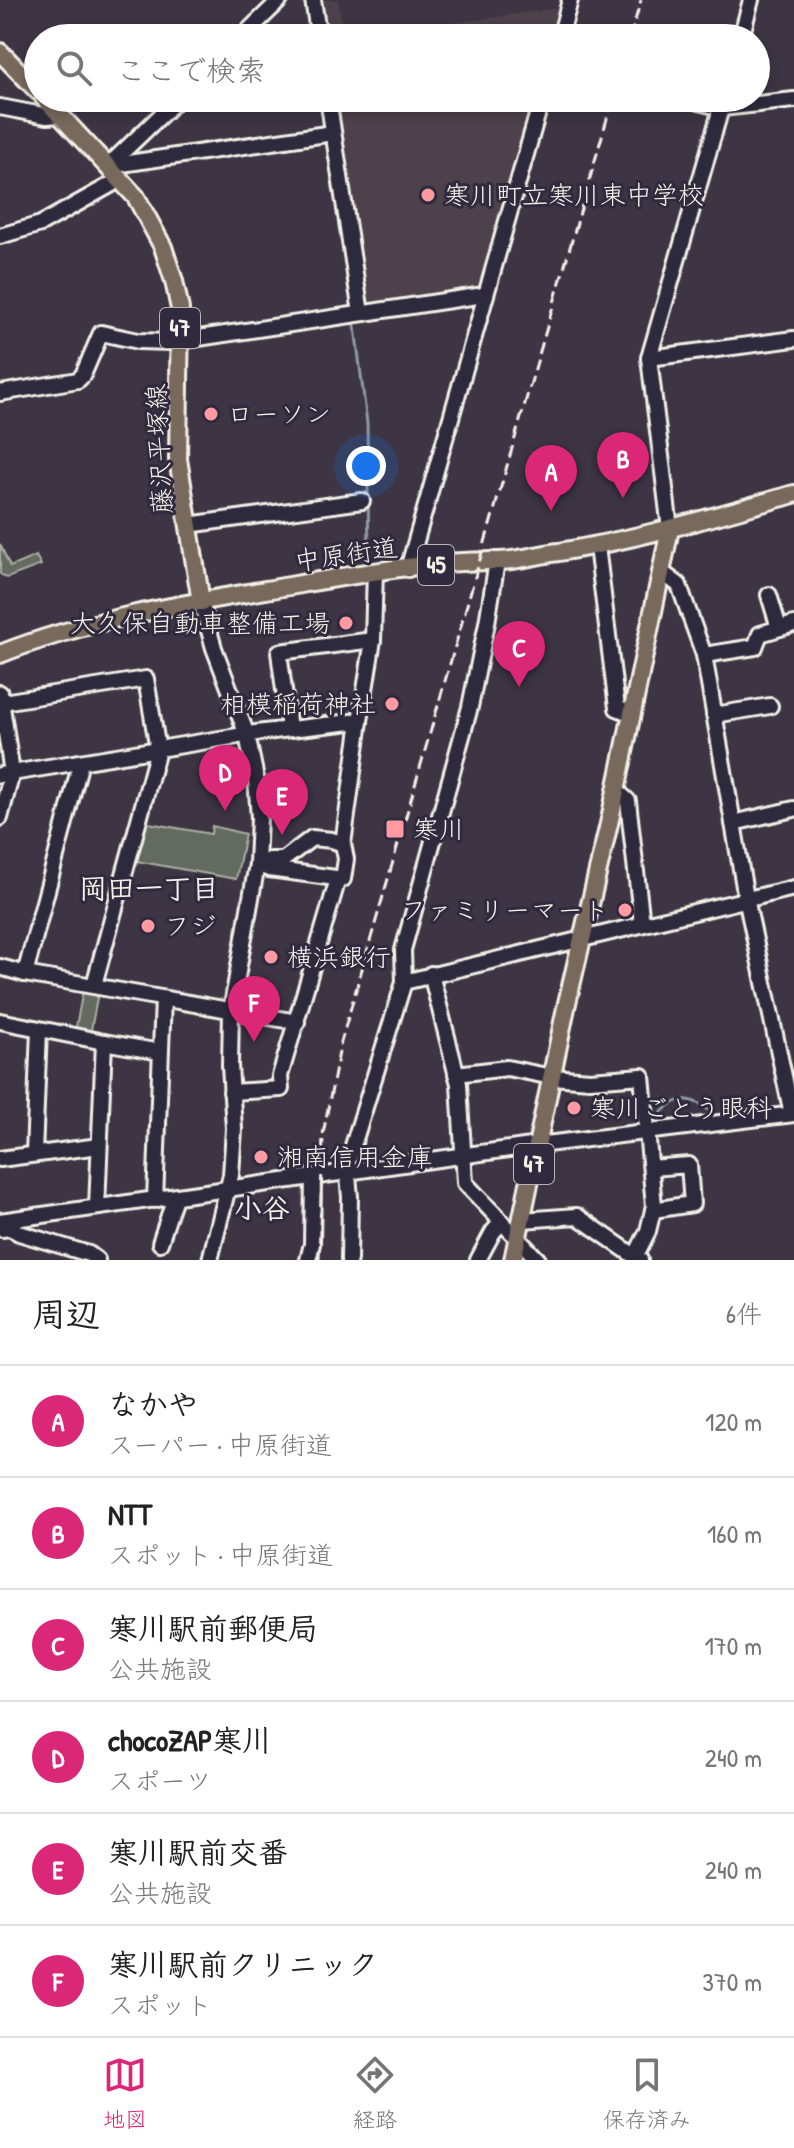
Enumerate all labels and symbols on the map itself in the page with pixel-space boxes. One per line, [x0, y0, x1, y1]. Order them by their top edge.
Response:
place label: 寒川町立寒川東中学校 [444, 177, 704, 212]
marker: 寒川町立寒川東中学校 [419, 186, 437, 204]
road number: 47 [160, 308, 200, 348]
street label: 藤沢平塚線 [138, 383, 179, 515]
place label: ローソン [227, 396, 331, 431]
marker: ローソン [202, 405, 220, 423]
pin: B [597, 432, 649, 498]
pin: A [525, 445, 577, 511]
your location [346, 446, 386, 486]
street label: 中原街道 [292, 529, 400, 578]
road number: 45 [418, 545, 454, 585]
place label: 大久保自動車整備工場 [70, 605, 330, 640]
marker: 大久保自動車整備工場 [337, 614, 355, 632]
pin: C [493, 621, 545, 687]
place label: 相模稲荷神社 [220, 686, 376, 721]
marker: 相模稲荷神社 [383, 695, 401, 713]
pin: D [199, 745, 251, 811]
pin: E [256, 769, 308, 835]
place label: 寒川 [413, 811, 465, 846]
marker: 寒川 [384, 818, 406, 840]
district label: 岡田一丁目 [79, 869, 219, 907]
place label: ファミリーマート [400, 892, 609, 927]
marker: ファミリーマート [616, 901, 634, 919]
place label: フジ [164, 908, 216, 943]
marker: フジ [139, 917, 157, 935]
place label: 横浜銀行 [287, 939, 391, 974]
marker: 横浜銀行 [262, 948, 280, 966]
pin: F [228, 976, 280, 1042]
place label: 寒川ごとう眼科 [590, 1090, 772, 1125]
marker: 寒川ごとう眼科 [565, 1099, 583, 1117]
place label: 湘南信用金庫 [277, 1139, 433, 1174]
road number: 47 [514, 1144, 554, 1184]
marker: 湘南信用金庫 [252, 1148, 270, 1166]
district label: 小谷 [234, 1189, 290, 1227]

